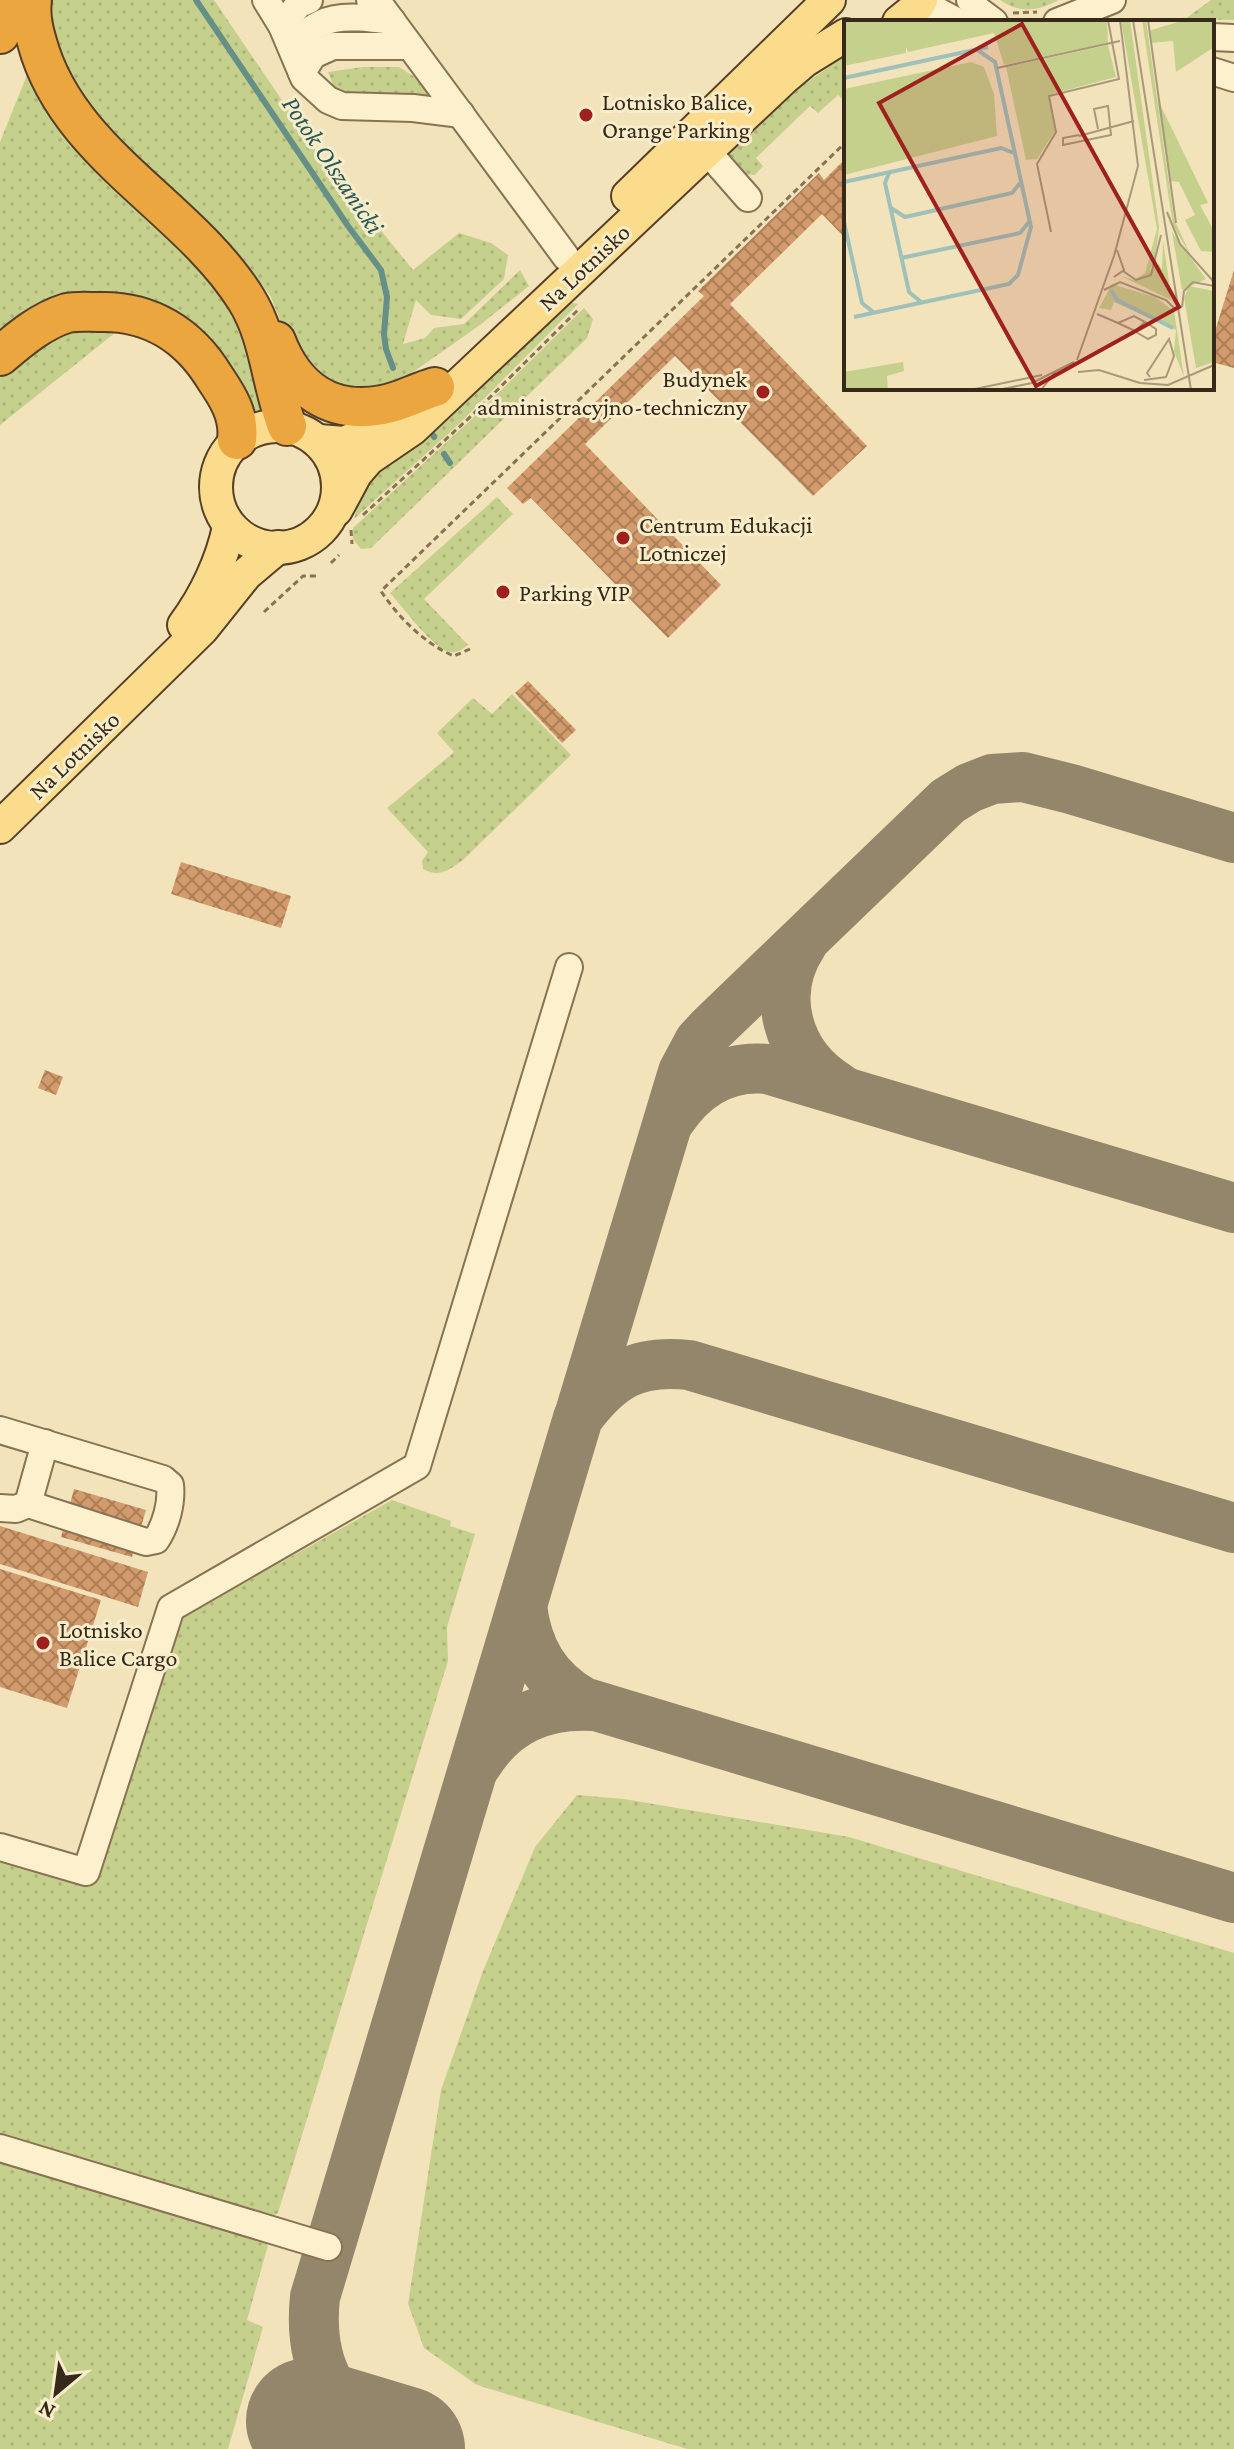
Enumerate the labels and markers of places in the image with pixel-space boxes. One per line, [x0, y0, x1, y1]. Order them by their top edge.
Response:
place label: Lotnisko Balice, Orange Parking [602, 88, 753, 143]
marker: Lotnisko Balice, Orange Parking [577, 106, 595, 124]
place label: Budynek administracyjno-techniczny [477, 365, 748, 420]
marker: Budynek administracyjno-techniczny [754, 383, 772, 401]
place label: Centrum Edukacji Lotniczej [639, 511, 812, 566]
marker: Centrum Edukacji Lotniczej [614, 529, 632, 547]
place label: Parking VIP [519, 579, 630, 606]
marker: Parking VIP [494, 583, 512, 601]
place label: Lotnisko Balice Cargo [59, 1616, 177, 1671]
marker: Lotnisko Balice Cargo [34, 1634, 52, 1652]

